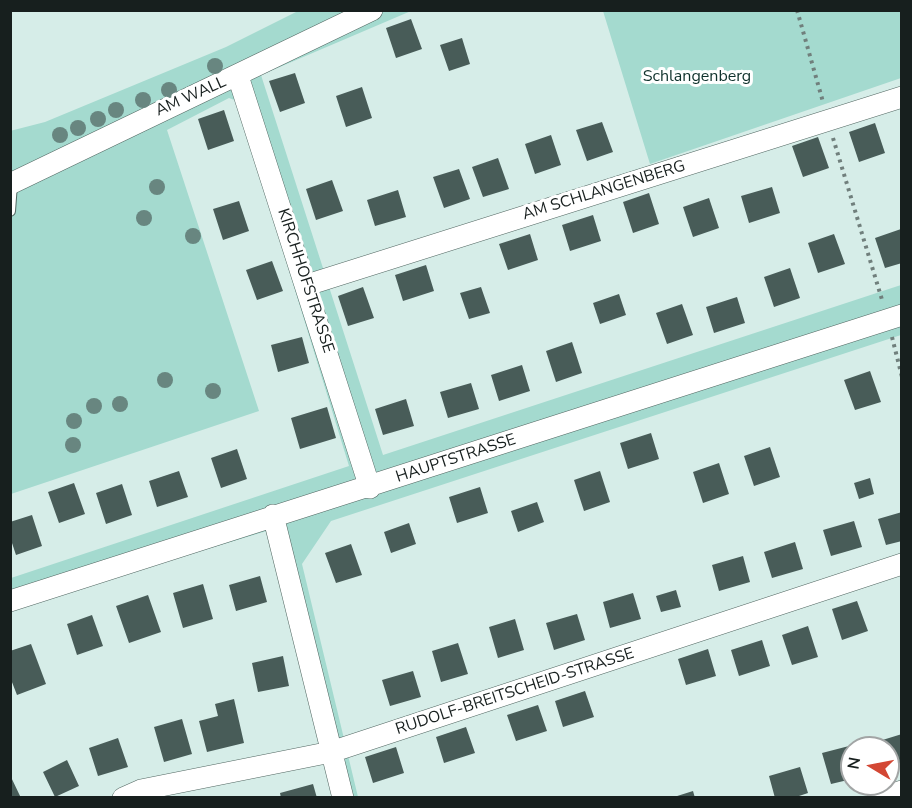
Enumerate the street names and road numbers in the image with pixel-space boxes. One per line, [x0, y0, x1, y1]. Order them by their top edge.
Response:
street label: AM WALL [153, 73, 229, 121]
street label: AM SCHLANGENBERG [520, 157, 688, 225]
street label: KIRCHHOFSTRASSE [273, 206, 337, 356]
street label: HAUPTSTRASSE [394, 431, 518, 487]
street label: RUDOLF-BREITSCHEID-STRASSE [393, 644, 637, 740]

